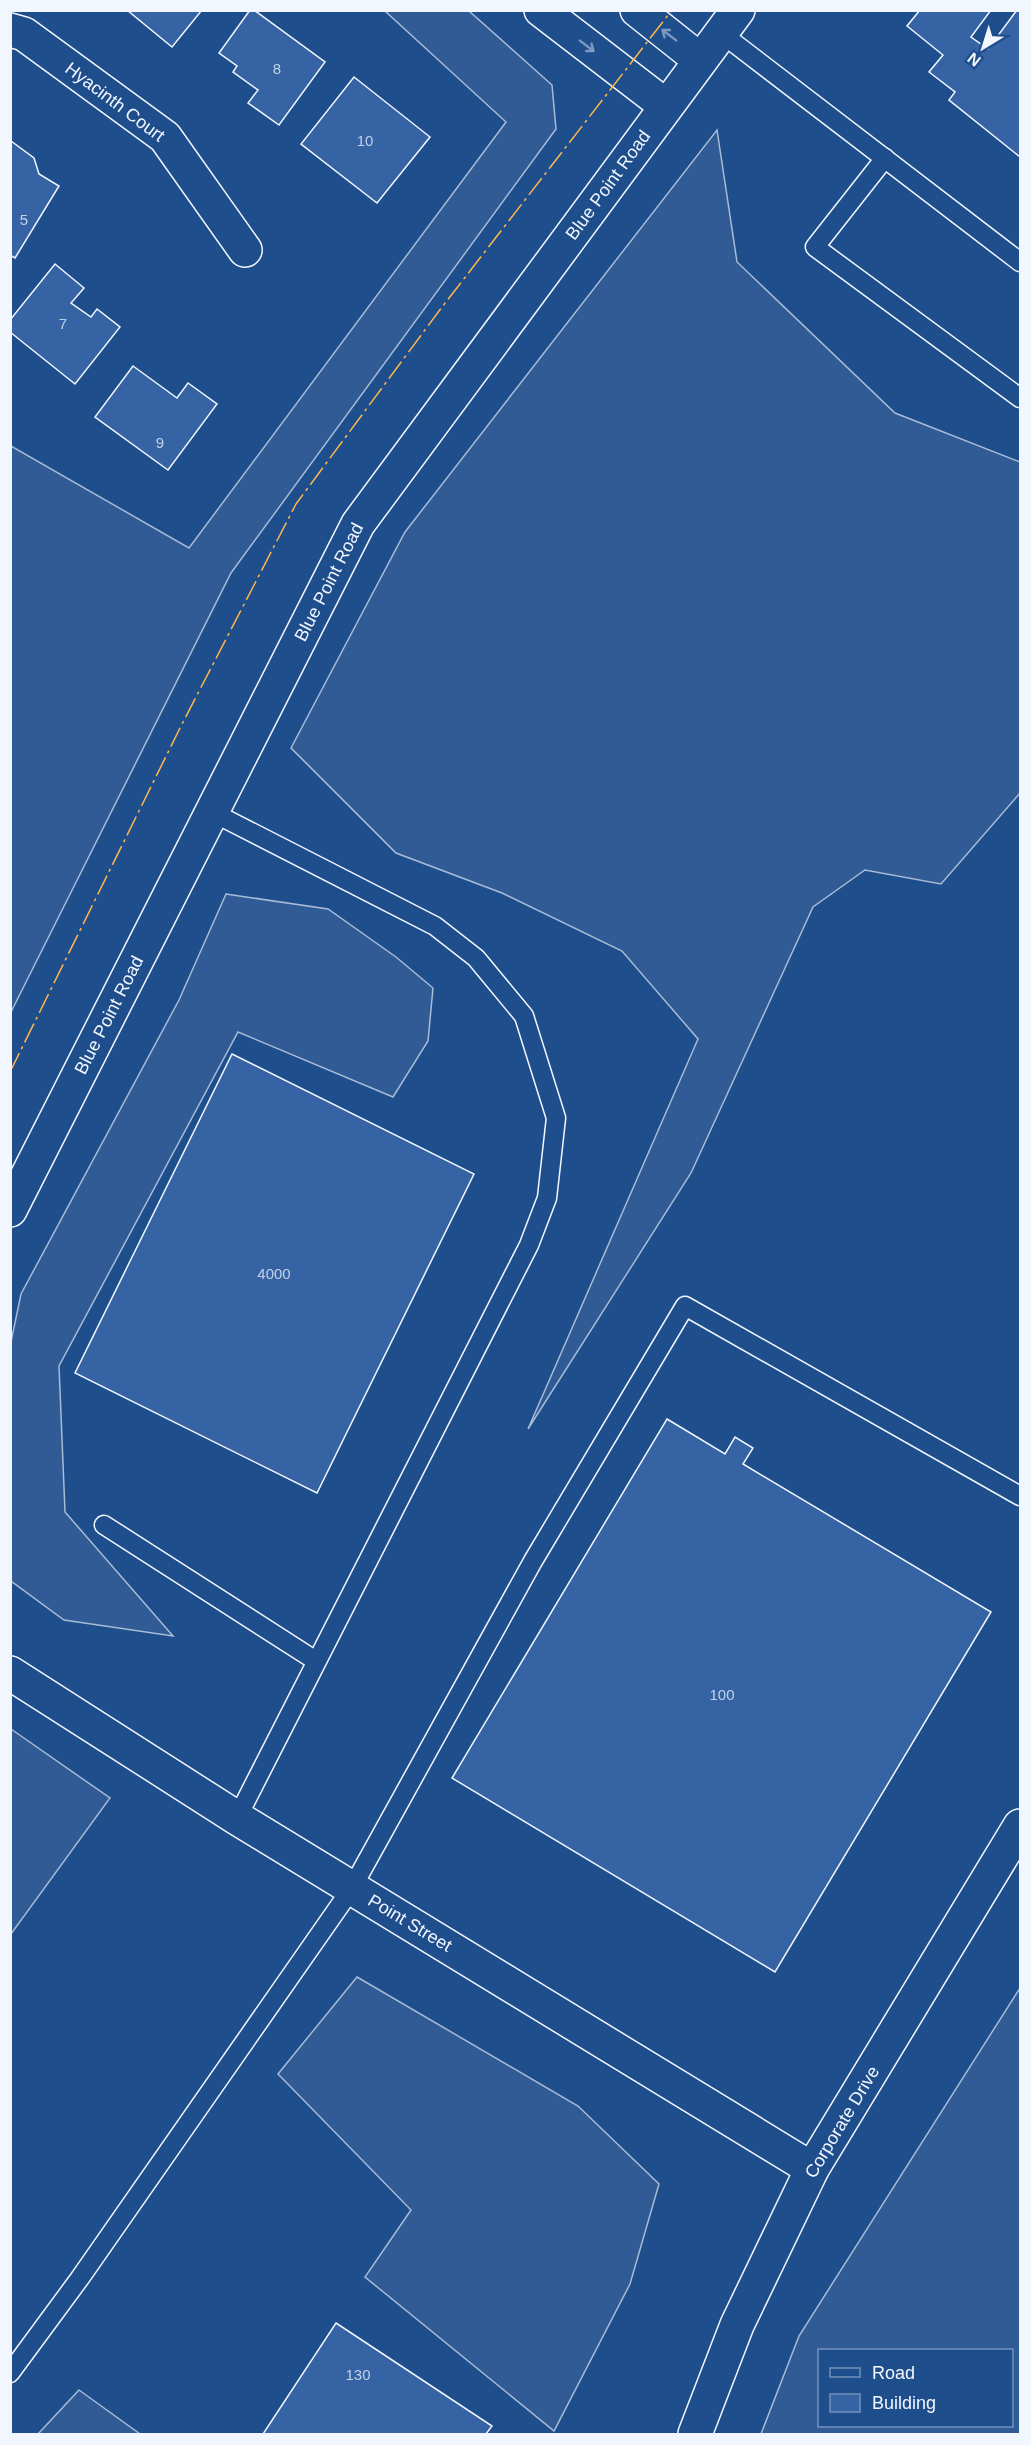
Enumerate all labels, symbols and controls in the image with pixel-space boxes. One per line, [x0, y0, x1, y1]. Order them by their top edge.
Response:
north arrow [953, 18, 1013, 78]
one-way arrow [661, 28, 677, 41]
one-way arrow [579, 39, 595, 52]
text: N [964, 49, 984, 70]
street label: Hyacinth Court [61, 58, 169, 146]
house number: 8 [273, 60, 281, 77]
street label: Blue Point Road [562, 126, 654, 244]
house number: 10 [357, 132, 373, 149]
house number: 5 [20, 211, 28, 228]
house number: 7 [59, 315, 67, 332]
house number: 9 [156, 434, 164, 451]
street label: Blue Point Road [291, 520, 367, 644]
street label: Blue Point Road [71, 953, 147, 1077]
house number: 4000 [257, 1265, 291, 1282]
house number: 100 [709, 1686, 735, 1703]
street label: Point Street [365, 1890, 455, 1956]
street label: Corporate Drive [801, 2062, 883, 2182]
legend [818, 2349, 1013, 2427]
text: Road [872, 2363, 915, 2383]
house number: 130 [345, 2366, 371, 2383]
text: Building [872, 2393, 936, 2413]

